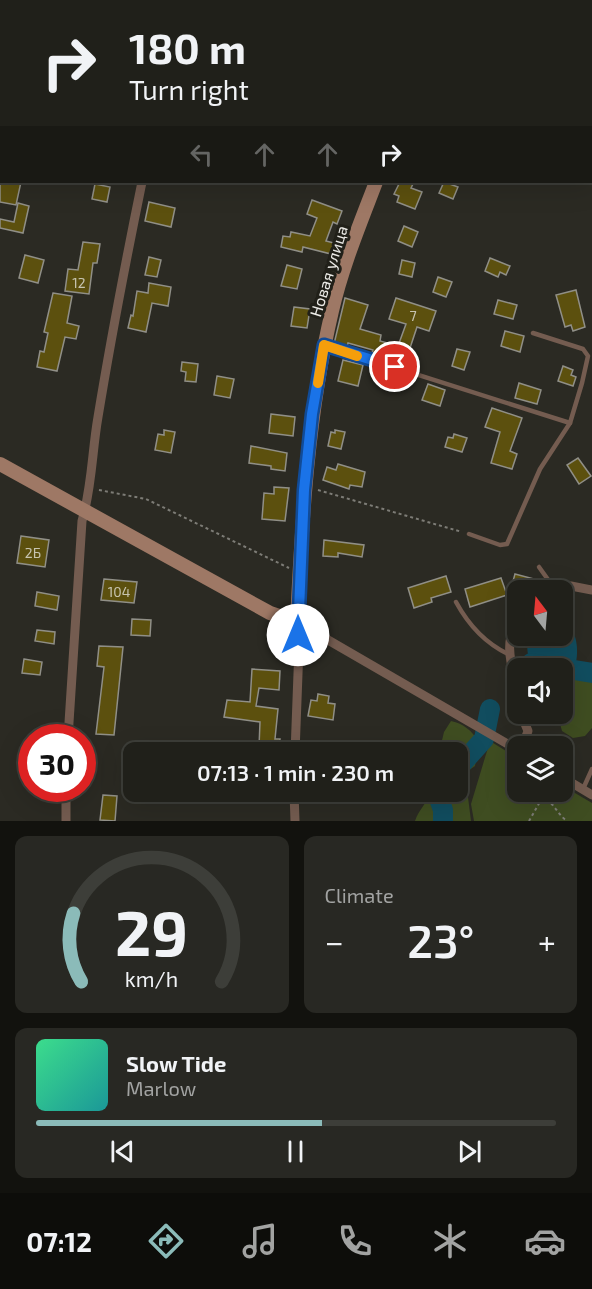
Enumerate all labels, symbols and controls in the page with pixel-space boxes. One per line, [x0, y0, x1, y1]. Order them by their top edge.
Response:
text: 180 m [129, 22, 246, 72]
icon: right [30, 24, 108, 102]
text: Turn right [129, 73, 249, 105]
icon: left [185, 138, 218, 171]
icon: ahead [248, 138, 281, 171]
icon: ahead [311, 138, 344, 171]
icon: right [374, 138, 407, 171]
street label: Новая улица [305, 223, 352, 319]
house number: 12 [72, 274, 86, 291]
house number: 7 [409, 307, 417, 324]
pin [369, 341, 420, 392]
icon: arrive [378, 350, 411, 383]
house number: 2Б [25, 544, 41, 561]
north arrow [507, 580, 573, 646]
map controls [507, 580, 573, 802]
house number: 104 [108, 583, 130, 600]
position arrow [266, 603, 330, 667]
button: sound [507, 658, 573, 724]
speed limit sign: 30 [18, 724, 96, 802]
button: layers [507, 736, 573, 802]
text: 07:13 · 1 min · 230 m [197, 759, 394, 785]
text: Climate [325, 883, 394, 907]
text: 29 [115, 894, 188, 969]
text: 23° [407, 913, 474, 967]
text: − [325, 921, 344, 961]
text: + [538, 921, 556, 961]
text: km/h [125, 966, 178, 991]
text: Slow Tide [126, 1050, 226, 1076]
text: Marlow [126, 1076, 196, 1100]
icon: previous [106, 1135, 139, 1168]
icon: pause [279, 1135, 312, 1168]
icon: next [453, 1135, 486, 1168]
icon: directions [145, 1220, 187, 1262]
icon: music [239, 1220, 281, 1262]
icon: phone [334, 1220, 376, 1262]
icon: climate [429, 1220, 471, 1262]
icon: car [524, 1220, 566, 1262]
text: 07:12 [26, 1225, 92, 1257]

